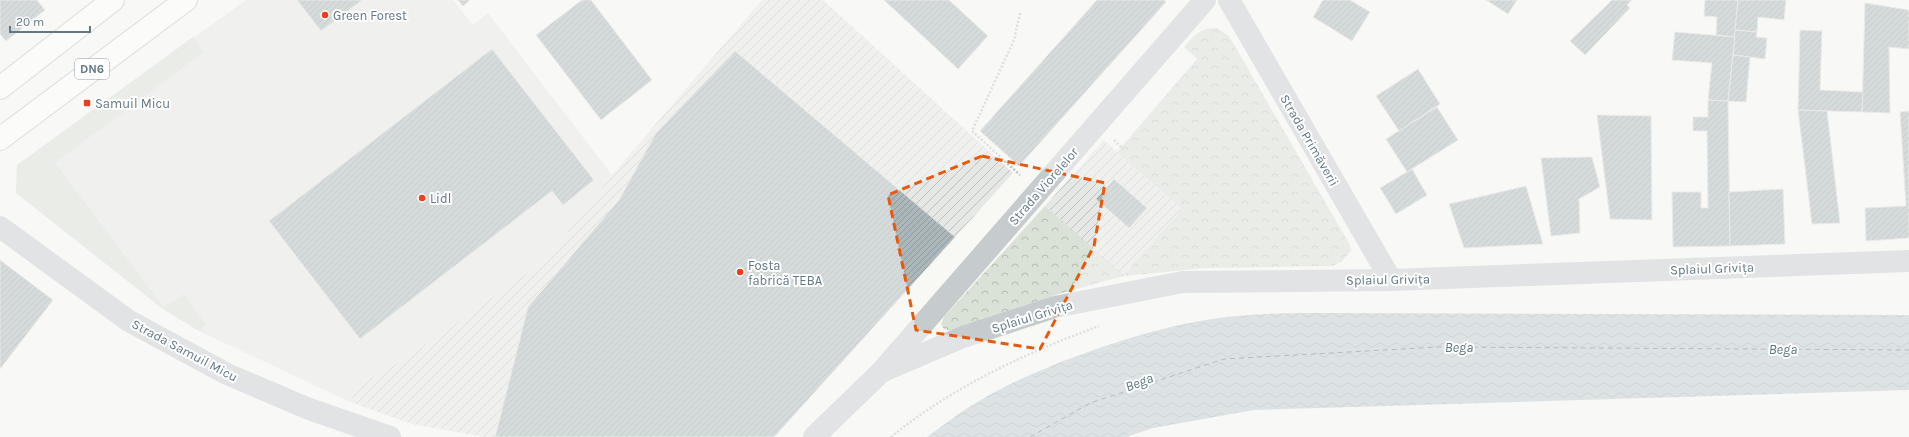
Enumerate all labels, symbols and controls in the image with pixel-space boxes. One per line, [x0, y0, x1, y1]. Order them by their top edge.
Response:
scale bar [10, 8, 90, 34]
place label: Green Forest [333, 8, 407, 23]
marker: Green Forest [320, 10, 330, 20]
text: 20 m [16, 15, 44, 29]
road number: DN6 [75, 59, 109, 79]
street label: Strada Primăverii [1277, 92, 1342, 189]
place label: Samuil Micu [95, 96, 170, 111]
marker: Samuil Micu [82, 98, 92, 108]
street label: Strada Viorelelor [1006, 144, 1081, 228]
place label: Lidl [430, 191, 451, 206]
marker: Lidl [417, 193, 427, 203]
place label: Fosta fabrică TEBA [748, 258, 823, 288]
street label: Splaiul Grivița [1670, 260, 1754, 277]
marker: Fosta fabrică TEBA [735, 267, 745, 277]
street label: Splaiul Grivița [1346, 271, 1430, 288]
street label: Splaiul Grivița [990, 297, 1075, 336]
street label: Strada Samuil Micu [129, 316, 240, 385]
water label: Bega [1445, 339, 1473, 356]
water label: Bega [1769, 341, 1797, 358]
water label: Bega [1123, 369, 1156, 396]

